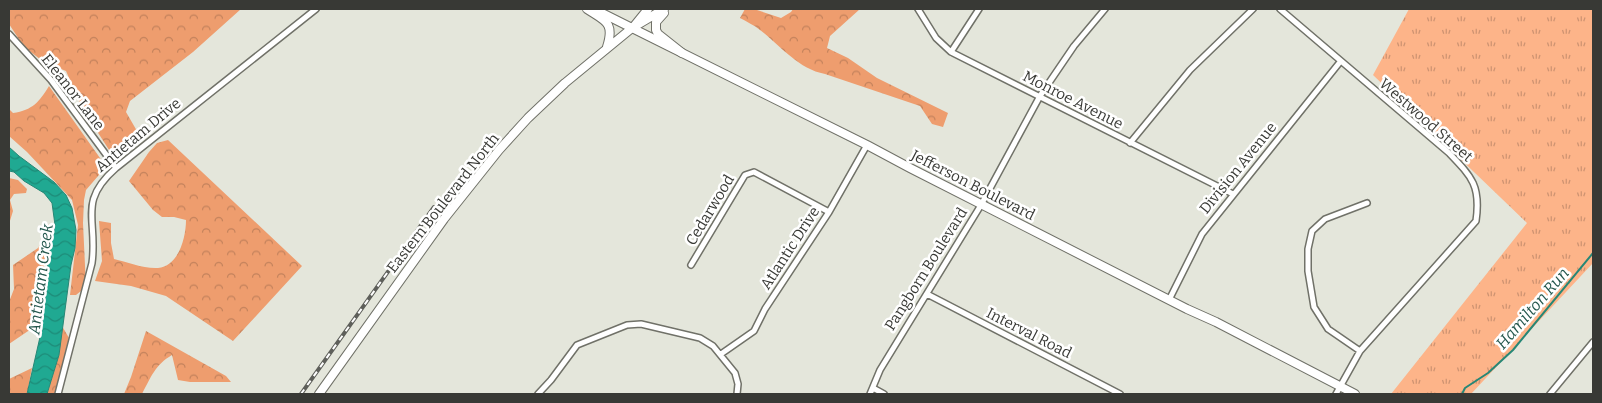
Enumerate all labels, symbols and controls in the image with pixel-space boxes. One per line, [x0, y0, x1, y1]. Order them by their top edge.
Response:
street label: Eleanor Lane [38, 50, 108, 134]
street label: Monroe Avenue [1020, 67, 1126, 133]
street label: Westwood Street [1376, 74, 1477, 166]
street label: Antietam Drive [92, 94, 184, 176]
street label: Division Avenue [1196, 119, 1280, 217]
street label: Eastern Boulevard North [383, 129, 503, 276]
street label: Jefferson Boulevard [907, 146, 1038, 224]
street label: Cedarwood [682, 171, 738, 248]
street label: Atlantic Drive [757, 203, 823, 293]
street label: Pangborn Boulevard [881, 204, 971, 334]
water label: Antietam Creek [24, 222, 57, 336]
water label: Hamilton Run [1492, 264, 1573, 353]
street label: Interval Road [983, 304, 1075, 362]

